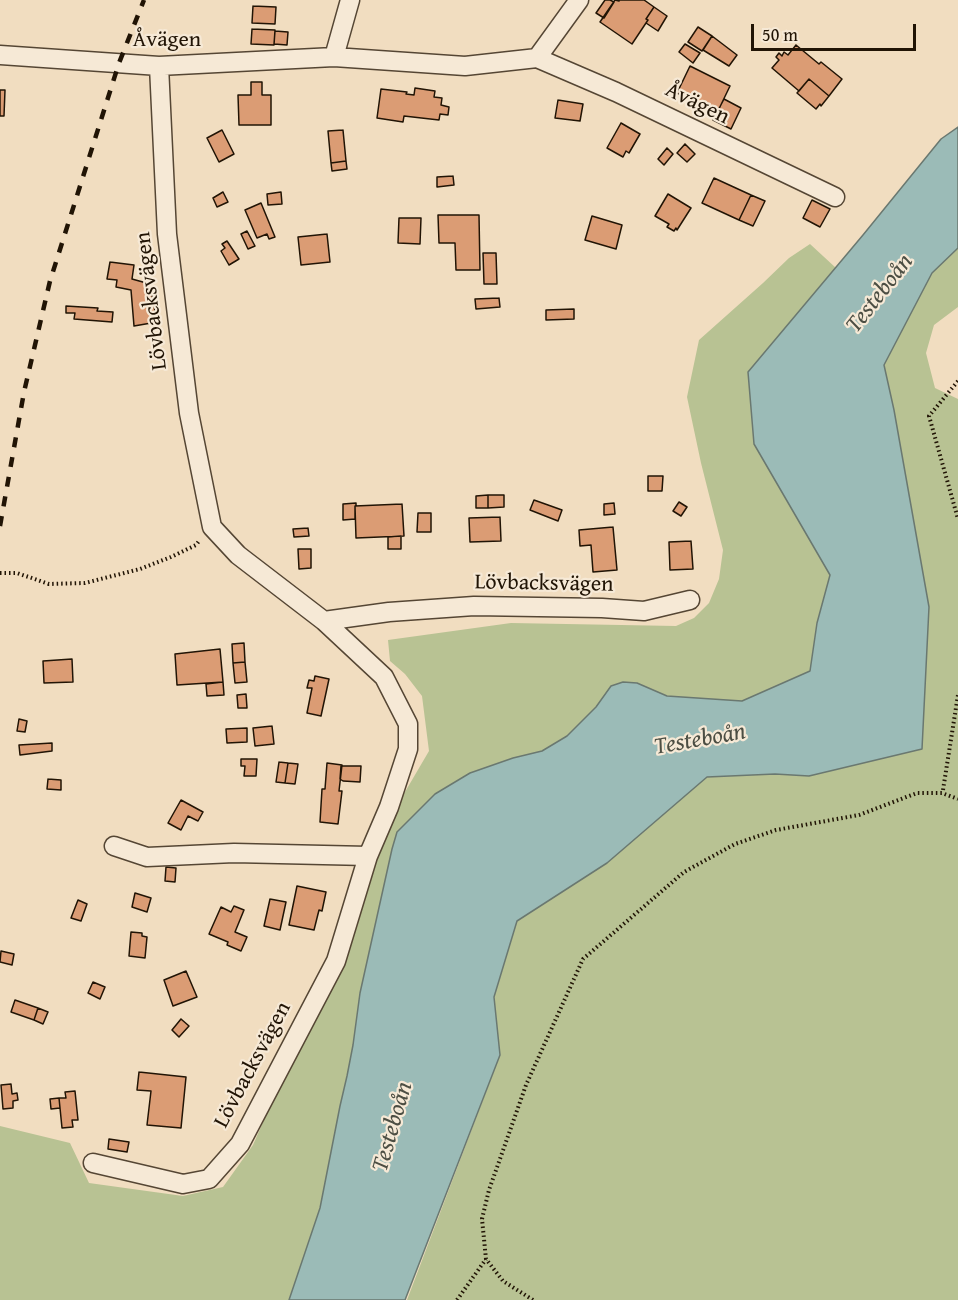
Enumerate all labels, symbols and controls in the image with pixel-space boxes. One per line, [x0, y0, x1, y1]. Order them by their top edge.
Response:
scale bar [754, 12, 919, 50]
text: 50 m [762, 21, 798, 48]
street label: Åvägen [133, 27, 201, 53]
street label: Åvägen [661, 77, 733, 131]
street label: Lövbacksvägen [130, 230, 174, 372]
water label: Testeboån [840, 249, 920, 339]
street label: Lövbacksvägen [474, 570, 614, 598]
water label: Testeboån [652, 718, 748, 762]
street label: Lövbacksvägen [209, 997, 297, 1133]
water label: Testeboån [366, 1079, 420, 1175]

